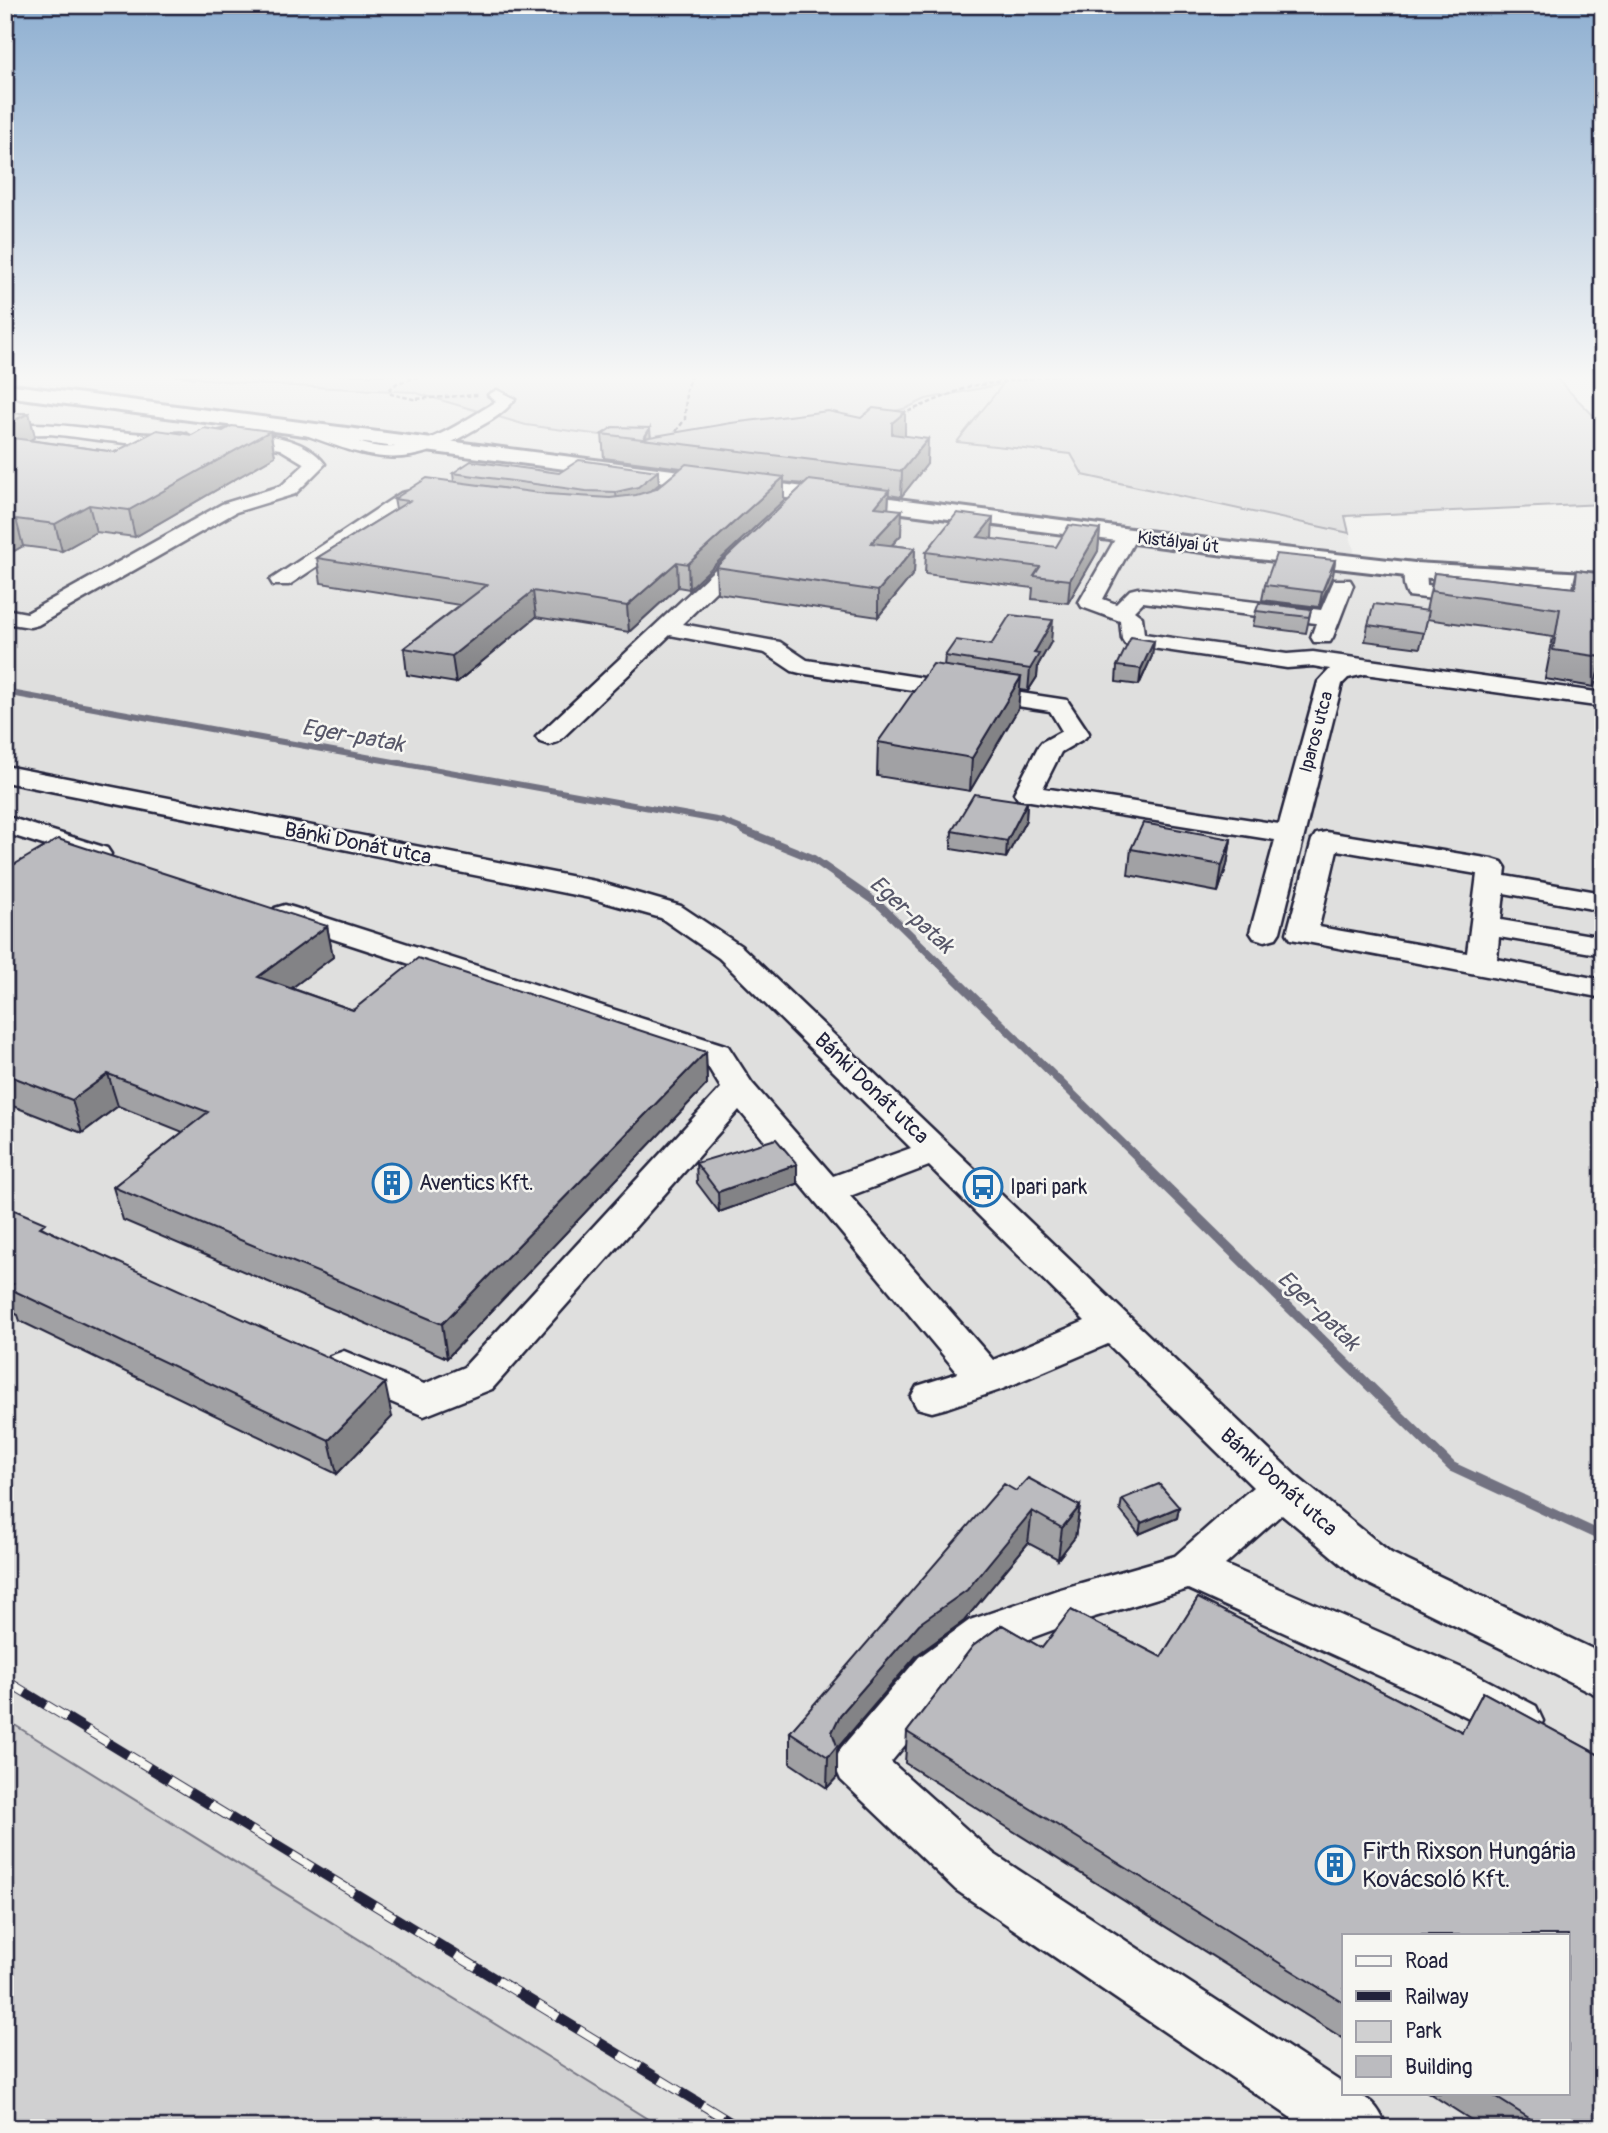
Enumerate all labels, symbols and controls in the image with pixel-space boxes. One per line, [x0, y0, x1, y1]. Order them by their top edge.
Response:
street label: Kistályai út [1136, 526, 1221, 559]
street label: Iparos utca [1295, 689, 1338, 775]
water label: Eger-patak [300, 712, 409, 759]
street label: Bánki Donát utca [282, 816, 434, 871]
water label: Eger-patak [864, 869, 962, 961]
street label: Bánki Donát utca [809, 1027, 935, 1150]
building icon: Aventics Kft. [371, 1162, 413, 1204]
bus stop icon: Ipari park [962, 1166, 1004, 1208]
place label: Aventics Kft. [419, 1170, 534, 1197]
place label: Ipari park [1010, 1174, 1088, 1201]
water label: Eger-patak [1271, 1264, 1368, 1358]
street label: Bánki Donát utca [1214, 1422, 1343, 1542]
place label: Firth Rixson Hungária Kovácsoló Kft. [1362, 1837, 1576, 1894]
building icon: Firth Rixson Hungária Kovácsoló Kft. [1314, 1844, 1356, 1886]
legend [1342, 1934, 1570, 2094]
text: Road [1405, 1948, 1449, 1975]
text: Railway [1405, 1984, 1469, 2011]
text: Park [1405, 2018, 1442, 2045]
text: Building [1405, 2054, 1472, 2081]

